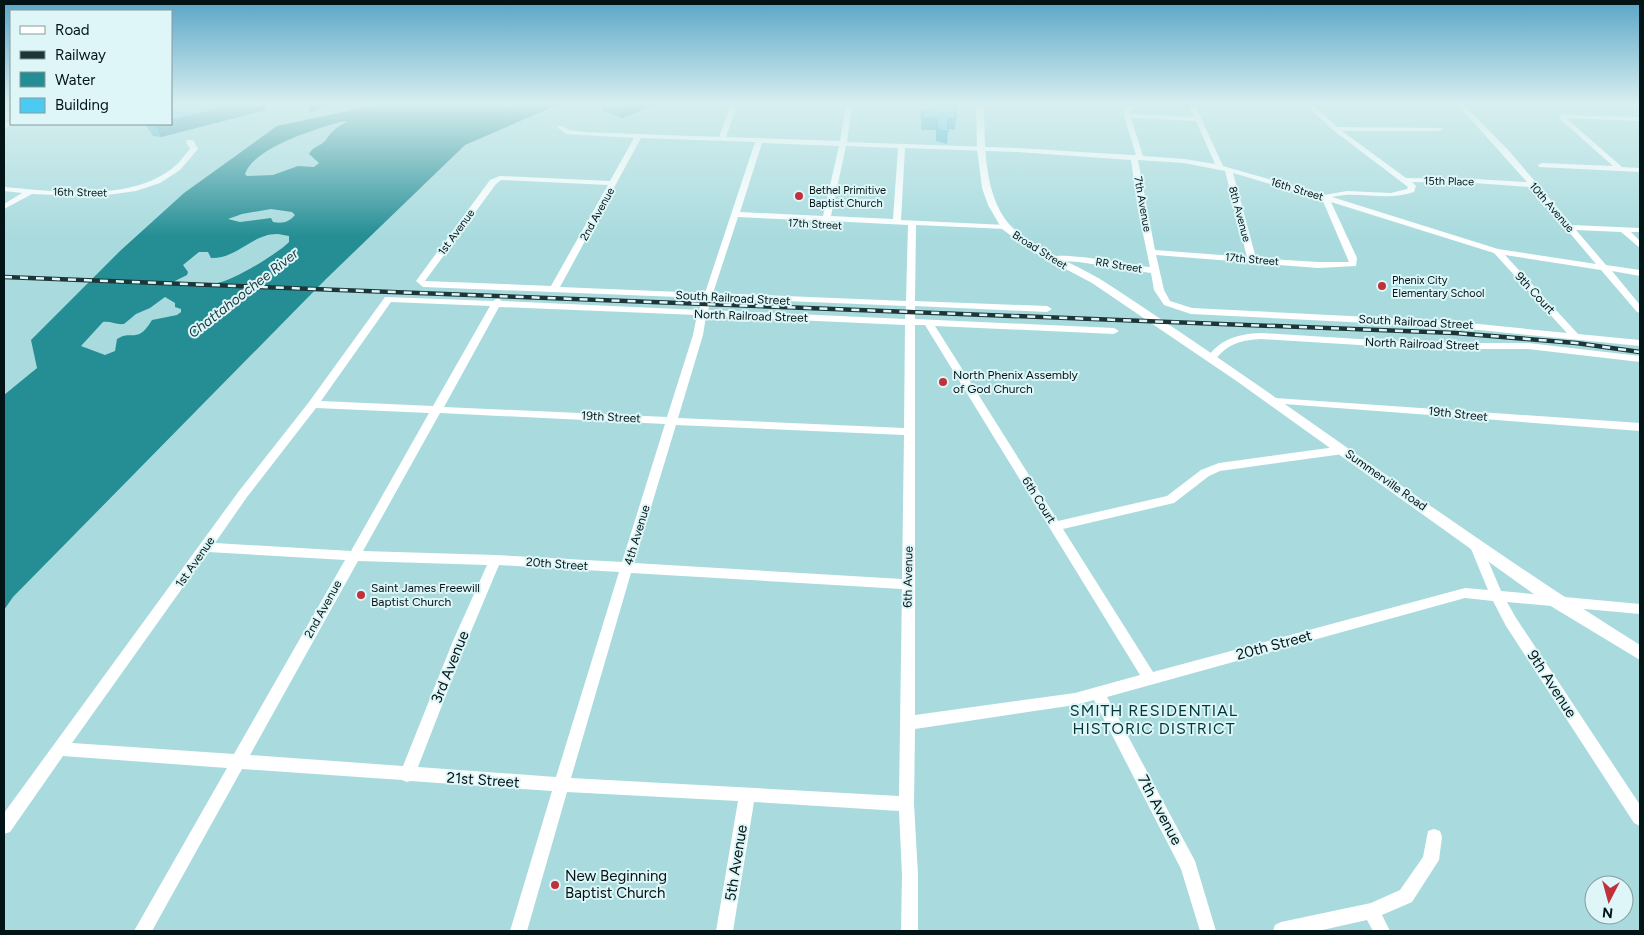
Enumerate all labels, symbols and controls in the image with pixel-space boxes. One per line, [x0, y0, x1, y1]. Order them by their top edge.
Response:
legend [10, 10, 172, 125]
text: Road [55, 21, 90, 39]
text: Railway [55, 46, 106, 64]
text: Water [55, 71, 95, 89]
text: Building [55, 96, 109, 114]
street label: 7th Avenue [1131, 175, 1154, 233]
street label: 16th Street [1269, 175, 1325, 204]
street label: 15th Place [1424, 175, 1474, 188]
street label: 10th Avenue [1526, 180, 1577, 235]
place label: Bethel Primitive Baptist Church [809, 184, 886, 210]
street label: 2nd Avenue [578, 185, 617, 243]
street label: 8th Avenue [1226, 185, 1253, 243]
street label: 16th Street [53, 186, 107, 199]
marker: Bethel Primitive Baptist Church [793, 190, 805, 202]
street label: 1st Avenue [435, 207, 477, 258]
street label: 17th Street [788, 217, 842, 232]
street label: Broad Street [1010, 228, 1070, 272]
water label: Chattahoochee River [185, 244, 303, 342]
street label: 17th Street [1224, 251, 1280, 268]
street label: RR Street [1095, 255, 1143, 276]
street label: 9th Court [1512, 269, 1558, 317]
place label: Phenix City Elementary School [1392, 274, 1484, 300]
marker: Phenix City Elementary School [1376, 280, 1388, 292]
street label: South Railroad Street [675, 288, 791, 308]
street label: North Railroad Street [694, 307, 809, 325]
street label: South Railroad Street [1358, 312, 1474, 332]
street label: North Railroad Street [1365, 335, 1480, 353]
place label: North Phenix Assembly of God Church [953, 368, 1079, 396]
marker: North Phenix Assembly of God Church [937, 376, 949, 388]
street label: 19th Street [1428, 404, 1489, 424]
street label: 19th Street [581, 408, 642, 426]
street label: Summerville Road [1342, 447, 1430, 513]
street label: 6th Court [1019, 474, 1059, 526]
street label: 4th Avenue [621, 503, 653, 567]
street label: 1st Avenue [172, 534, 218, 590]
street label: 6th Avenue [900, 546, 916, 608]
street label: 20th Street [525, 555, 589, 573]
street label: 2nd Avenue [301, 577, 345, 640]
place label: Saint James Freewill Baptist Church [371, 581, 480, 609]
marker: Saint James Freewill Baptist Church [355, 589, 367, 601]
street label: 20th Street [1234, 626, 1314, 664]
street label: 3rd Avenue [427, 628, 473, 706]
street label: 9th Avenue [1523, 647, 1581, 721]
district label: SMITH RESIDENTIAL HISTORIC DISTRICT [1070, 701, 1238, 738]
street label: 21st Street [446, 768, 520, 792]
street label: 7th Avenue [1134, 772, 1186, 848]
street label: 5th Avenue [721, 824, 751, 902]
place label: New Beginning Baptist Church [565, 867, 667, 902]
north arrow [1584, 875, 1634, 925]
marker: New Beginning Baptist Church [549, 879, 561, 891]
text: N [1601, 903, 1614, 921]

